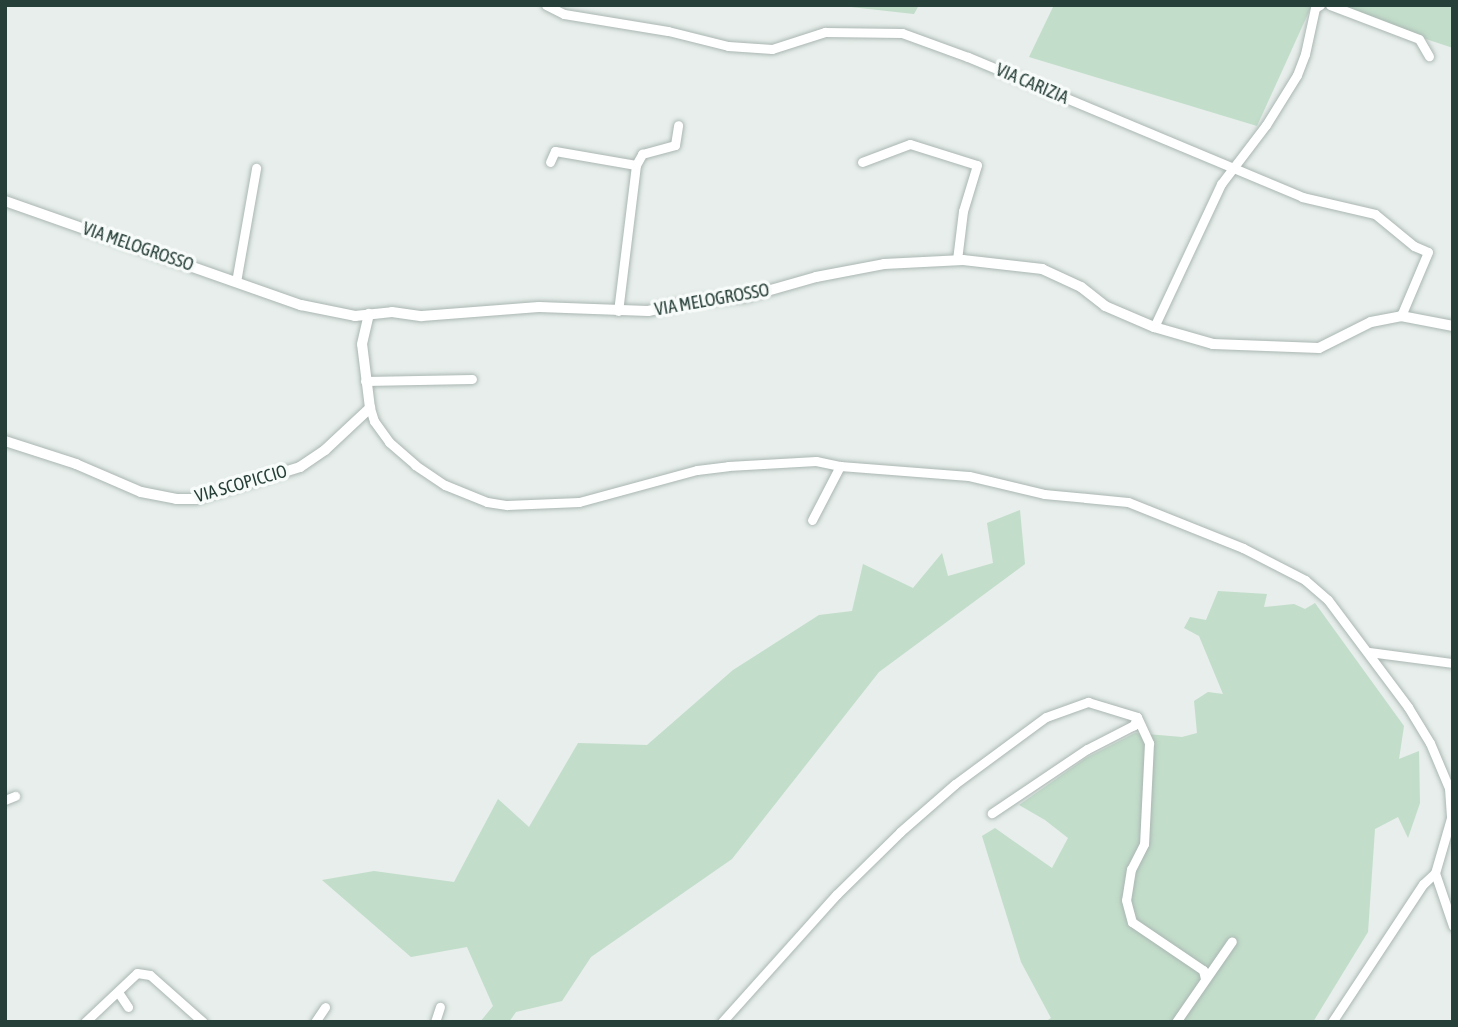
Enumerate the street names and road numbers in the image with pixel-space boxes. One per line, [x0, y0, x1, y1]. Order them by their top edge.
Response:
street label: VIA CARIZIA [992, 59, 1072, 109]
street label: VIA MELOGROSSO [80, 218, 196, 276]
street label: VIA MELOGROSSO [653, 279, 771, 321]
street label: VIA SCOPICCIO [192, 461, 290, 507]

